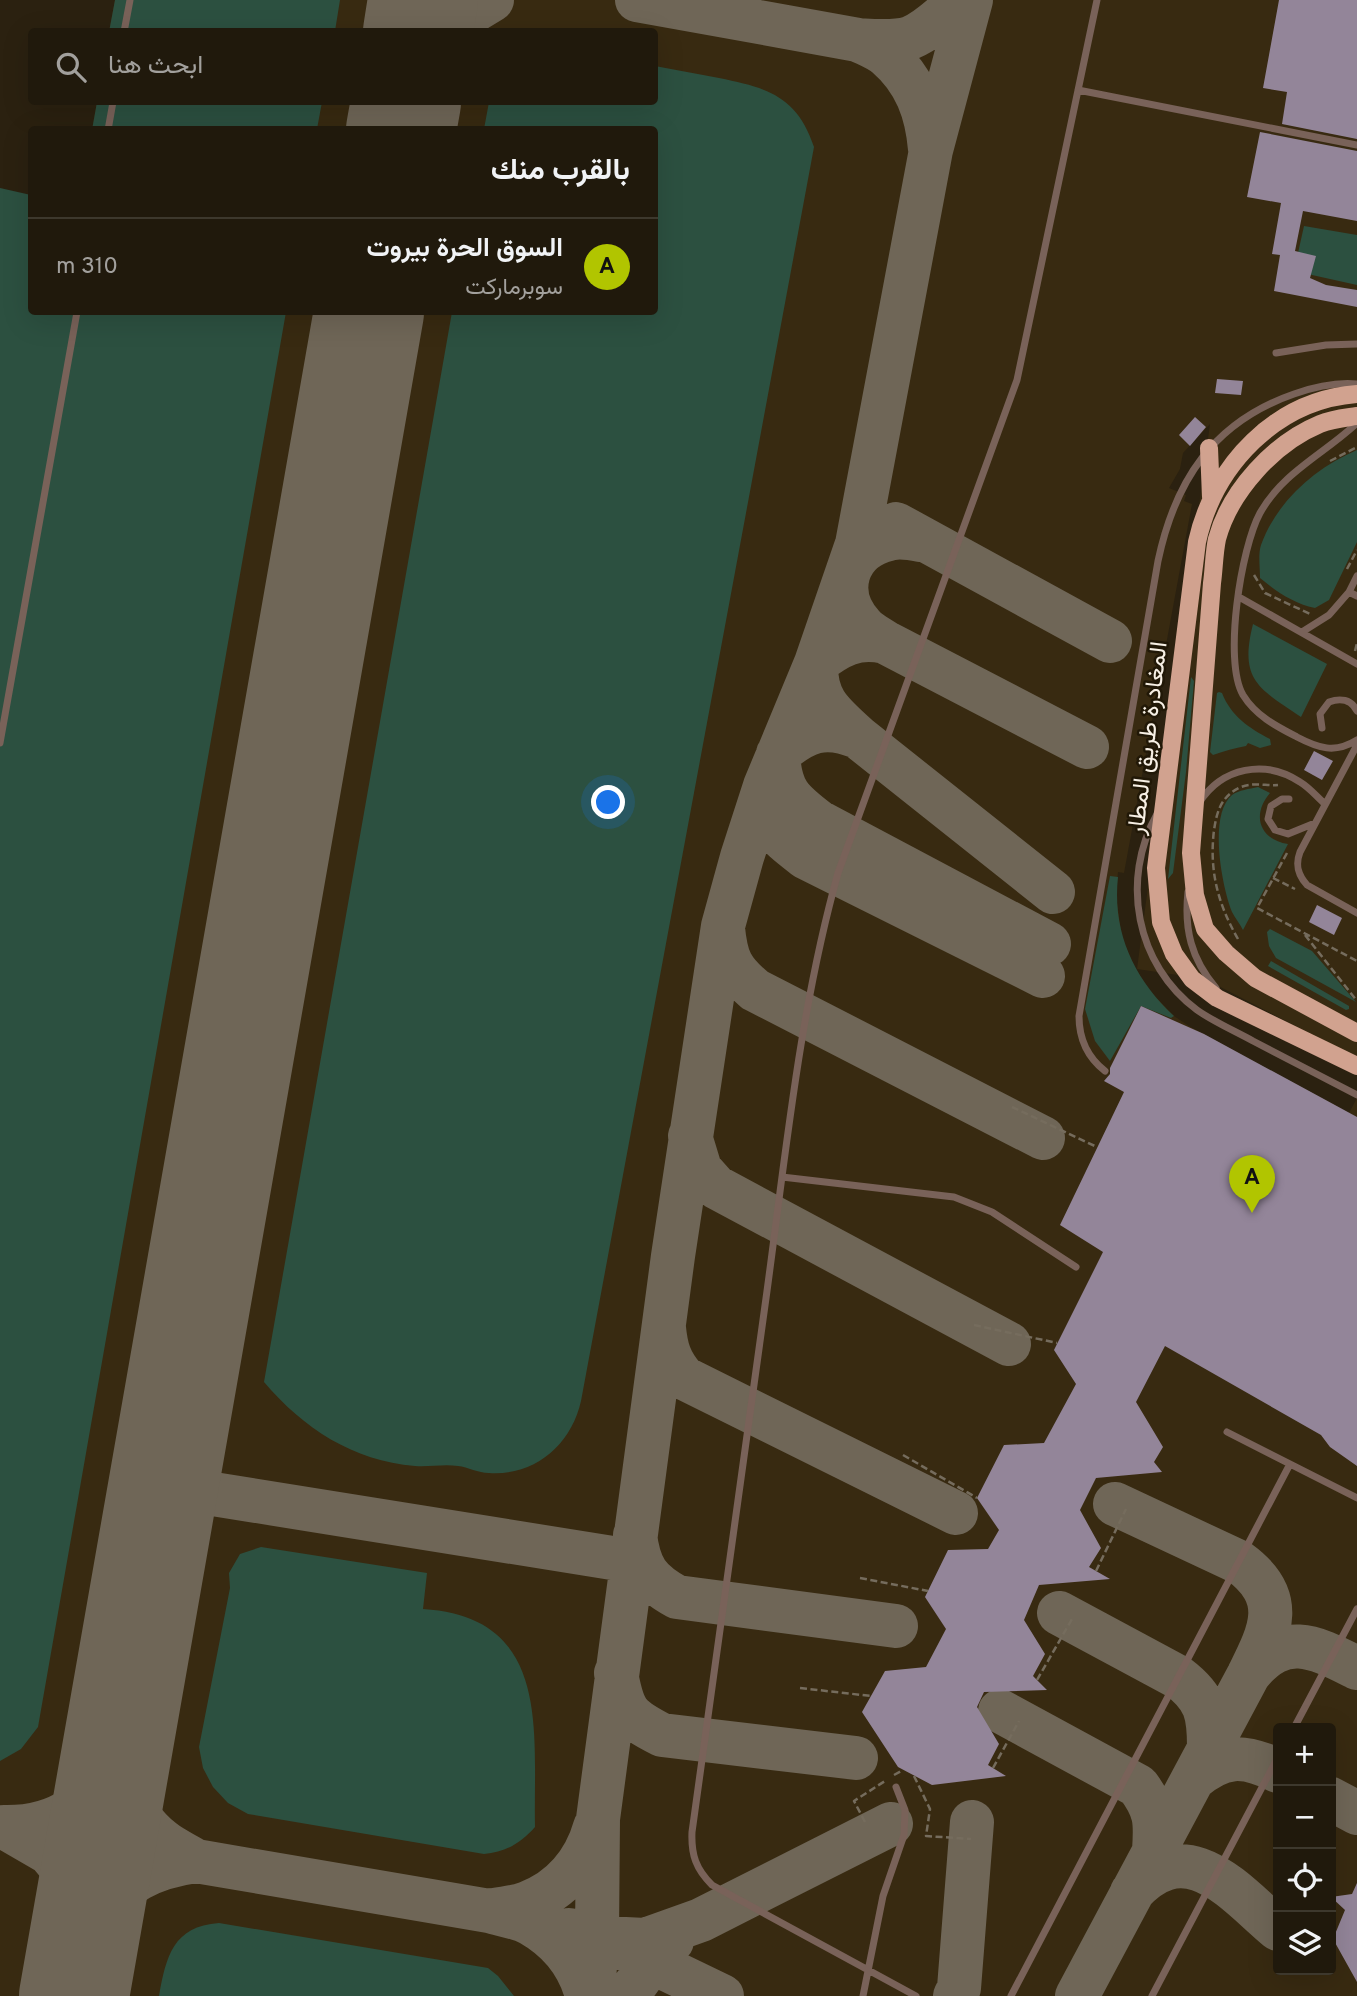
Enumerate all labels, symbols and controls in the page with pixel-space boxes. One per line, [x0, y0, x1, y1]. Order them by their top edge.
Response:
search box [28, 28, 658, 105]
icon: search [52, 48, 90, 86]
text: ابحث هنا [108, 50, 203, 83]
text: بالقرب منك [491, 153, 630, 190]
text: السوق الحرة بيروت [367, 233, 563, 266]
text: 310 m [56, 253, 118, 282]
text: A [599, 253, 615, 282]
text: سوبرماركت [465, 274, 563, 303]
street label: المغادرة طريق المطار [1122, 640, 1176, 838]
your location [591, 785, 625, 819]
pin: A [1229, 1155, 1275, 1213]
map controls [1273, 1723, 1336, 1975]
button: + [1273, 1723, 1336, 1786]
button: − [1273, 1786, 1336, 1849]
button: locate [1273, 1849, 1336, 1912]
button: layers [1273, 1912, 1336, 1975]

